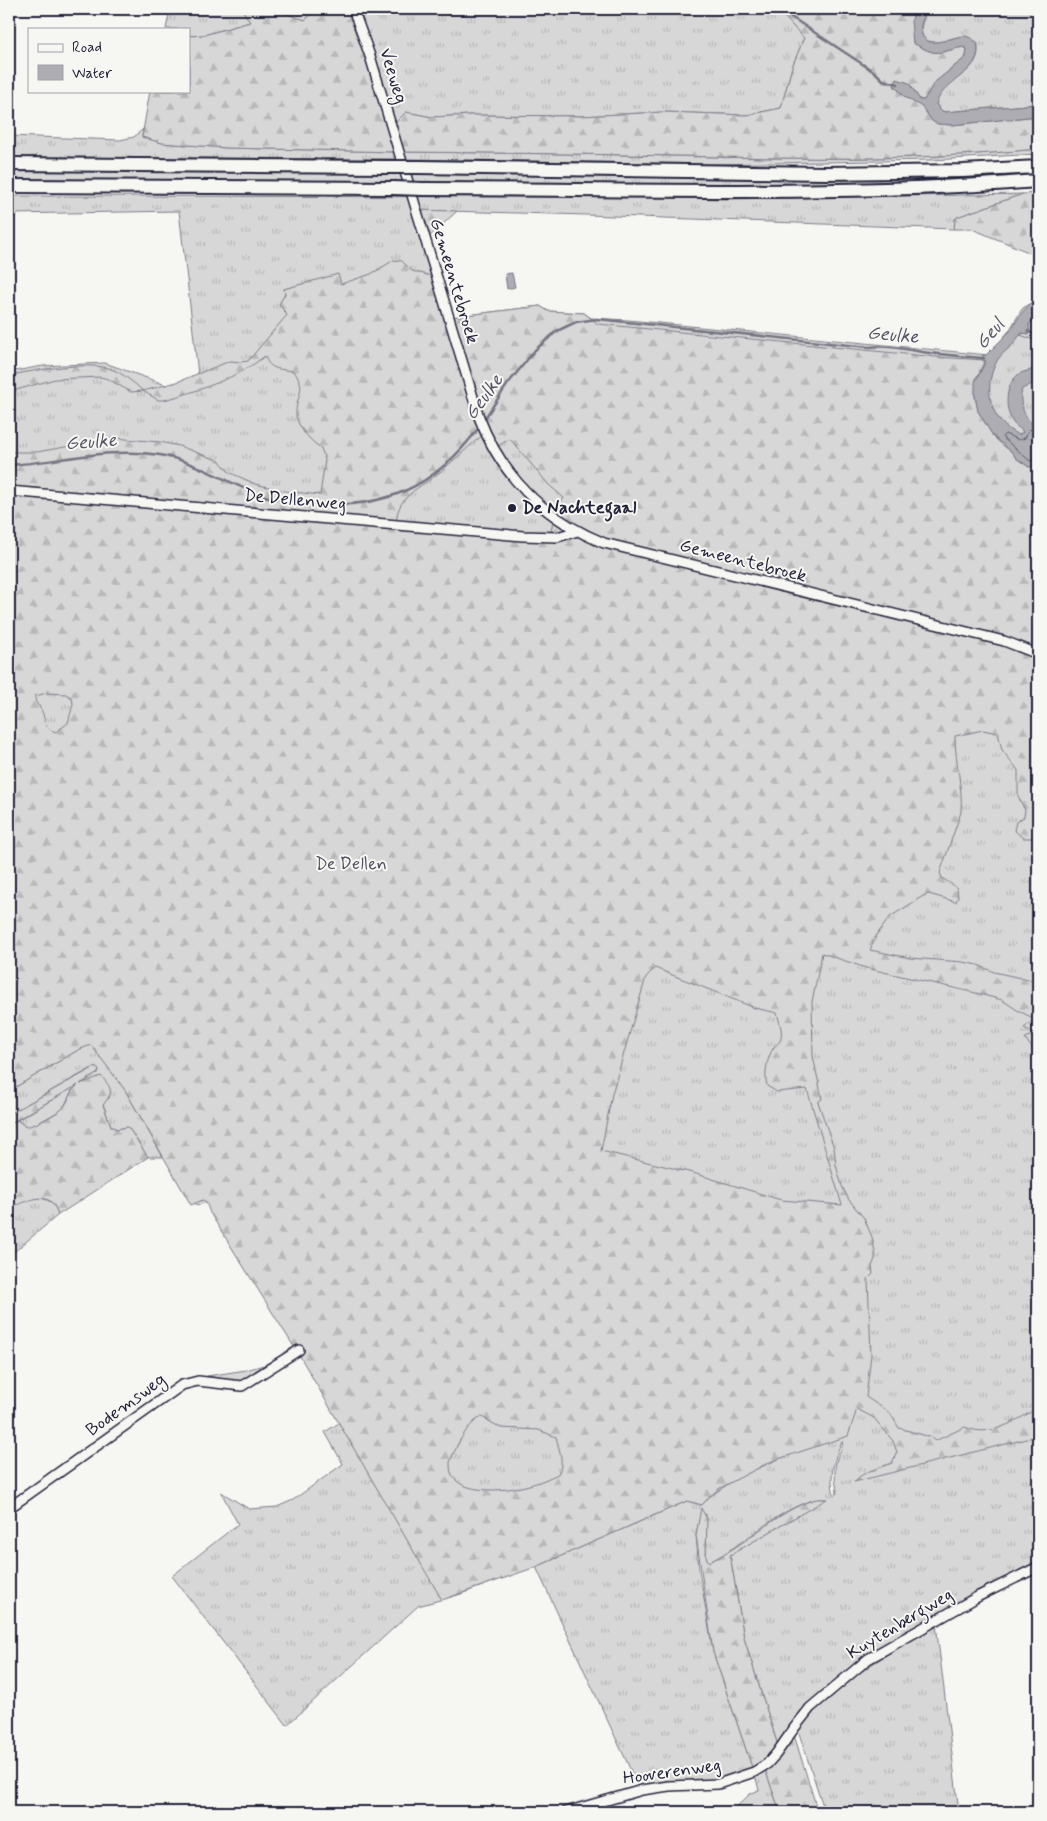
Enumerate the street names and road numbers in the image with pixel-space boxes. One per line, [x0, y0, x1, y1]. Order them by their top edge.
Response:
street label: Veeweg [372, 45, 413, 107]
street label: Gemeentebroek [424, 215, 484, 347]
street label: De Dellenweg [243, 484, 347, 516]
street label: Gemeentebroek [677, 534, 809, 588]
street label: Bodemsweg [81, 1368, 171, 1443]
street label: Kuytenbergweg [842, 1583, 959, 1667]
street label: Hooverenweg [621, 1753, 723, 1791]

